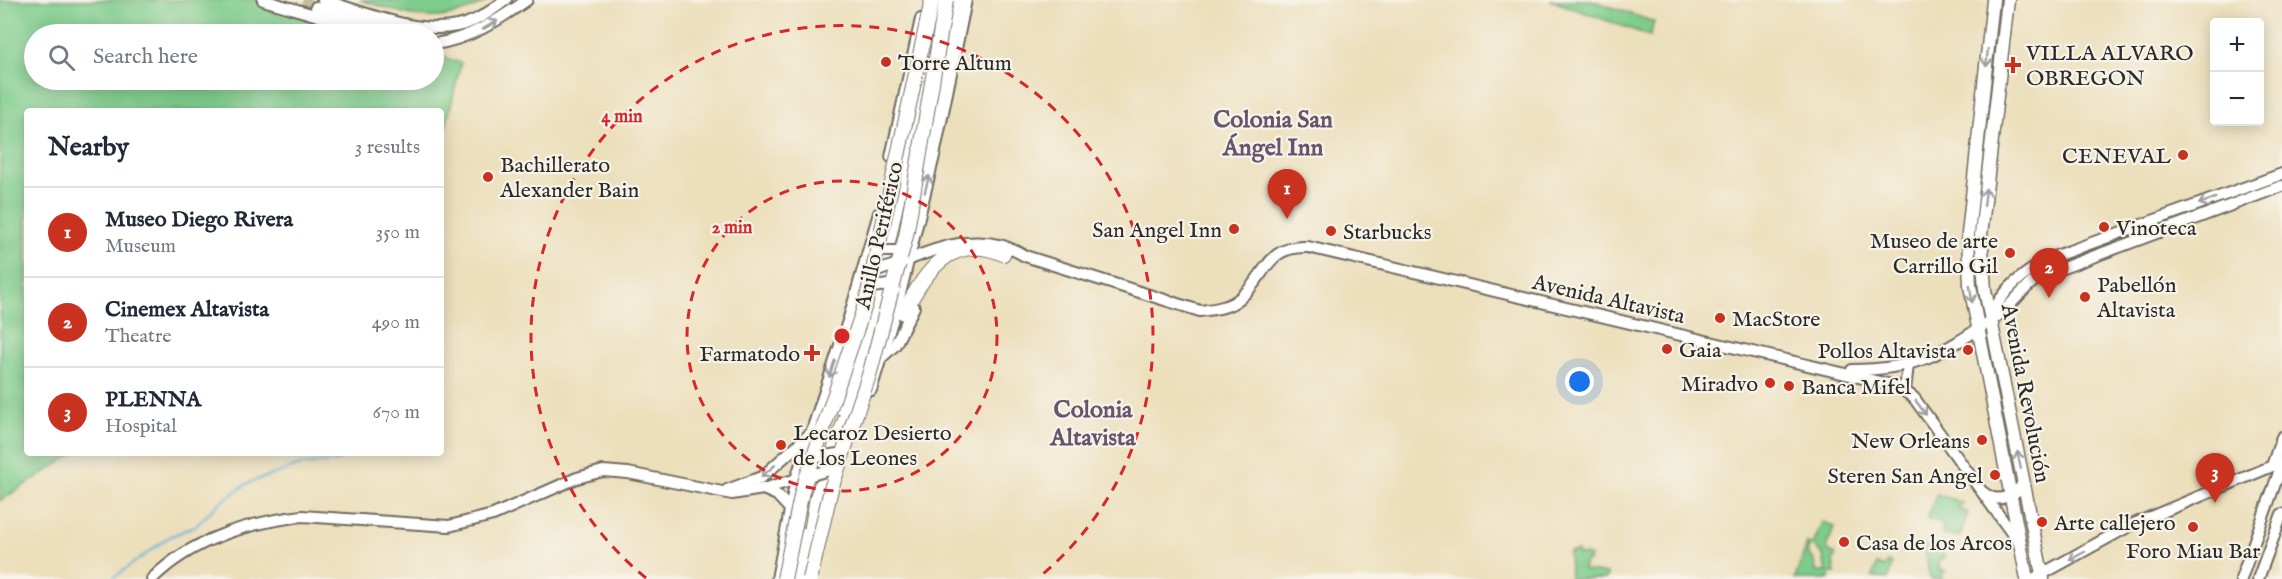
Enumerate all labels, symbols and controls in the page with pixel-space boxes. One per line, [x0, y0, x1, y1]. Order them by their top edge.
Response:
one-way arrow [481, 18, 498, 30]
map controls [2210, 18, 2264, 126]
button: + [2210, 18, 2264, 72]
search box [24, 24, 444, 90]
place label: VILLA ALVARO OBREGON [2025, 40, 2193, 93]
icon: search [45, 41, 78, 74]
text: Search here [93, 43, 198, 71]
one-way arrow [1981, 48, 1992, 68]
place label: Torre Altum [898, 50, 1012, 78]
marker: Torre Altum [879, 55, 893, 69]
marker: VILLA ALVARO OBREGON [2004, 56, 2022, 74]
button: − [2210, 72, 2264, 126]
district label: Colonia San Ángel Inn [1213, 105, 1333, 164]
text: 4 min [601, 106, 643, 129]
text: Nearby [48, 131, 129, 164]
text: 3 results [355, 135, 420, 160]
place label: CENEVAL [2062, 143, 2171, 171]
marker: CENEVAL [2176, 148, 2190, 162]
place label: Bachillerato Alexander Bain [499, 152, 639, 205]
street label: Anillo Periférico [849, 159, 911, 313]
marker: Bachillerato Alexander Bain [481, 170, 495, 184]
pin: 1 [1268, 170, 1306, 219]
one-way arrow [922, 175, 934, 194]
one-way arrow [1980, 188, 1991, 208]
one-way arrow [2198, 197, 2217, 208]
text: Museo Diego Rivera [105, 206, 293, 234]
place label: Vinoteca [2115, 215, 2197, 243]
text: 2 min [712, 217, 753, 240]
place label: San Angel Inn [1092, 217, 1222, 245]
place label: Starbucks [1343, 219, 1431, 247]
text: 1 [64, 220, 71, 245]
text: 350 m [376, 220, 420, 245]
marker: Vinoteca [2097, 220, 2111, 234]
marker: San Angel Inn [1227, 222, 1241, 236]
marker: Starbucks [1324, 224, 1338, 238]
place label: Museo de arte Carrillo Gil [1870, 228, 1998, 281]
text: Museum [105, 234, 176, 259]
marker: Museo de arte Carrillo Gil [2003, 246, 2017, 260]
pin: 2 [2030, 248, 2068, 298]
street label: Avenida Altavista [1528, 269, 1688, 331]
place label: Pabellón Altavista [2096, 272, 2177, 325]
one-way arrow [1966, 284, 1977, 303]
marker: Pabellón Altavista [2078, 290, 2092, 304]
text: Cinemex Altavista [105, 296, 269, 324]
street label: Avenida Revolución [1994, 300, 2056, 486]
place label: MacStore [1732, 306, 1820, 334]
text: 2 [63, 310, 72, 335]
text: 490 m [372, 310, 420, 335]
marker: MacStore [1713, 311, 1727, 325]
text: Theatre [105, 324, 171, 349]
centre of rings [832, 326, 852, 346]
place label: Gaia [1679, 337, 1722, 365]
place label: Pollos Altavista [1817, 338, 1956, 366]
place label: Farmatodo [699, 341, 800, 369]
marker: Gaia [1660, 342, 1674, 356]
marker: Pollos Altavista [1961, 343, 1975, 357]
marker: Farmatodo [805, 346, 819, 360]
one-way arrow [826, 359, 837, 378]
your location [1565, 367, 1594, 396]
place label: Miradvo [1681, 371, 1758, 399]
place label: Banca Mifel [1801, 374, 1911, 402]
marker: Miradvo [1763, 376, 1777, 390]
marker: Banca Mifel [1782, 379, 1796, 393]
text: PLENNA [105, 386, 201, 414]
district label: Colonia Altavista [1049, 395, 1136, 454]
one-way arrow [1915, 399, 1928, 415]
text: 3 [64, 400, 71, 425]
text: 670 m [373, 400, 420, 425]
text: Hospital [105, 414, 177, 439]
place label: Lecaroz Desierto de los Leones [793, 420, 952, 473]
place label: New Orleans [1851, 428, 1970, 456]
marker: New Orleans [1975, 433, 1989, 447]
marker: Lecaroz Desierto de los Leones [774, 438, 788, 452]
one-way arrow [2013, 451, 2024, 470]
pin: 3 [2196, 454, 2234, 503]
place label: Steren San Angel [1827, 463, 1983, 491]
one-way arrow [760, 465, 776, 478]
marker: Steren San Angel [1988, 468, 2002, 482]
place label: Arte callejero [2053, 510, 2176, 538]
marker: Arte callejero [2035, 515, 2049, 529]
marker: Foro Miau Bar [2186, 520, 2200, 534]
place label: Casa de los Arcos [1856, 530, 2012, 558]
marker: Casa de los Arcos [1837, 535, 1851, 549]
place label: Foro Miau Bar [2126, 538, 2260, 566]
one-way arrow [2068, 551, 2086, 562]

